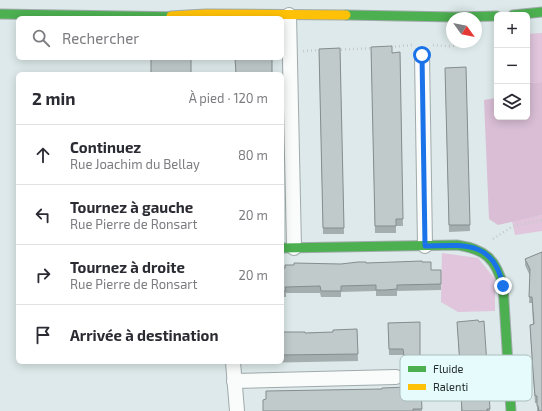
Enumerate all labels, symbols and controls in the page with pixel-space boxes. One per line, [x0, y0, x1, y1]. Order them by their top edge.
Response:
north arrow [446, 12, 482, 48]
map controls [494, 12, 530, 120]
button: + [494, 12, 530, 48]
search box [16, 16, 284, 60]
icon: search [30, 27, 52, 49]
text: Rechercher [62, 29, 139, 47]
route start [413, 46, 431, 64]
button: − [494, 48, 530, 84]
button: layers [494, 84, 530, 120]
text: 2 min [32, 88, 75, 108]
text: À pied · 120 m [189, 90, 268, 106]
text: Continuez [70, 138, 141, 156]
icon: ahead [32, 144, 54, 166]
text: 80 m [238, 147, 268, 163]
text: Rue Joachim du Bellay [70, 156, 200, 172]
text: Tournez à gauche [70, 198, 193, 216]
icon: left [32, 204, 54, 226]
text: 20 m [239, 207, 268, 223]
text: Rue Pierre de Ronsart [70, 216, 197, 232]
text: Tournez à droite [70, 258, 185, 276]
icon: right [32, 264, 54, 286]
text: 20 m [239, 267, 268, 283]
text: Rue Pierre de Ronsart [70, 276, 197, 292]
route end [494, 277, 512, 295]
icon: arrive [32, 324, 54, 346]
text: Arrivée à destination [70, 326, 218, 344]
legend [400, 355, 532, 401]
text: Fluide [433, 362, 463, 375]
text: Ralenti [433, 380, 468, 393]

